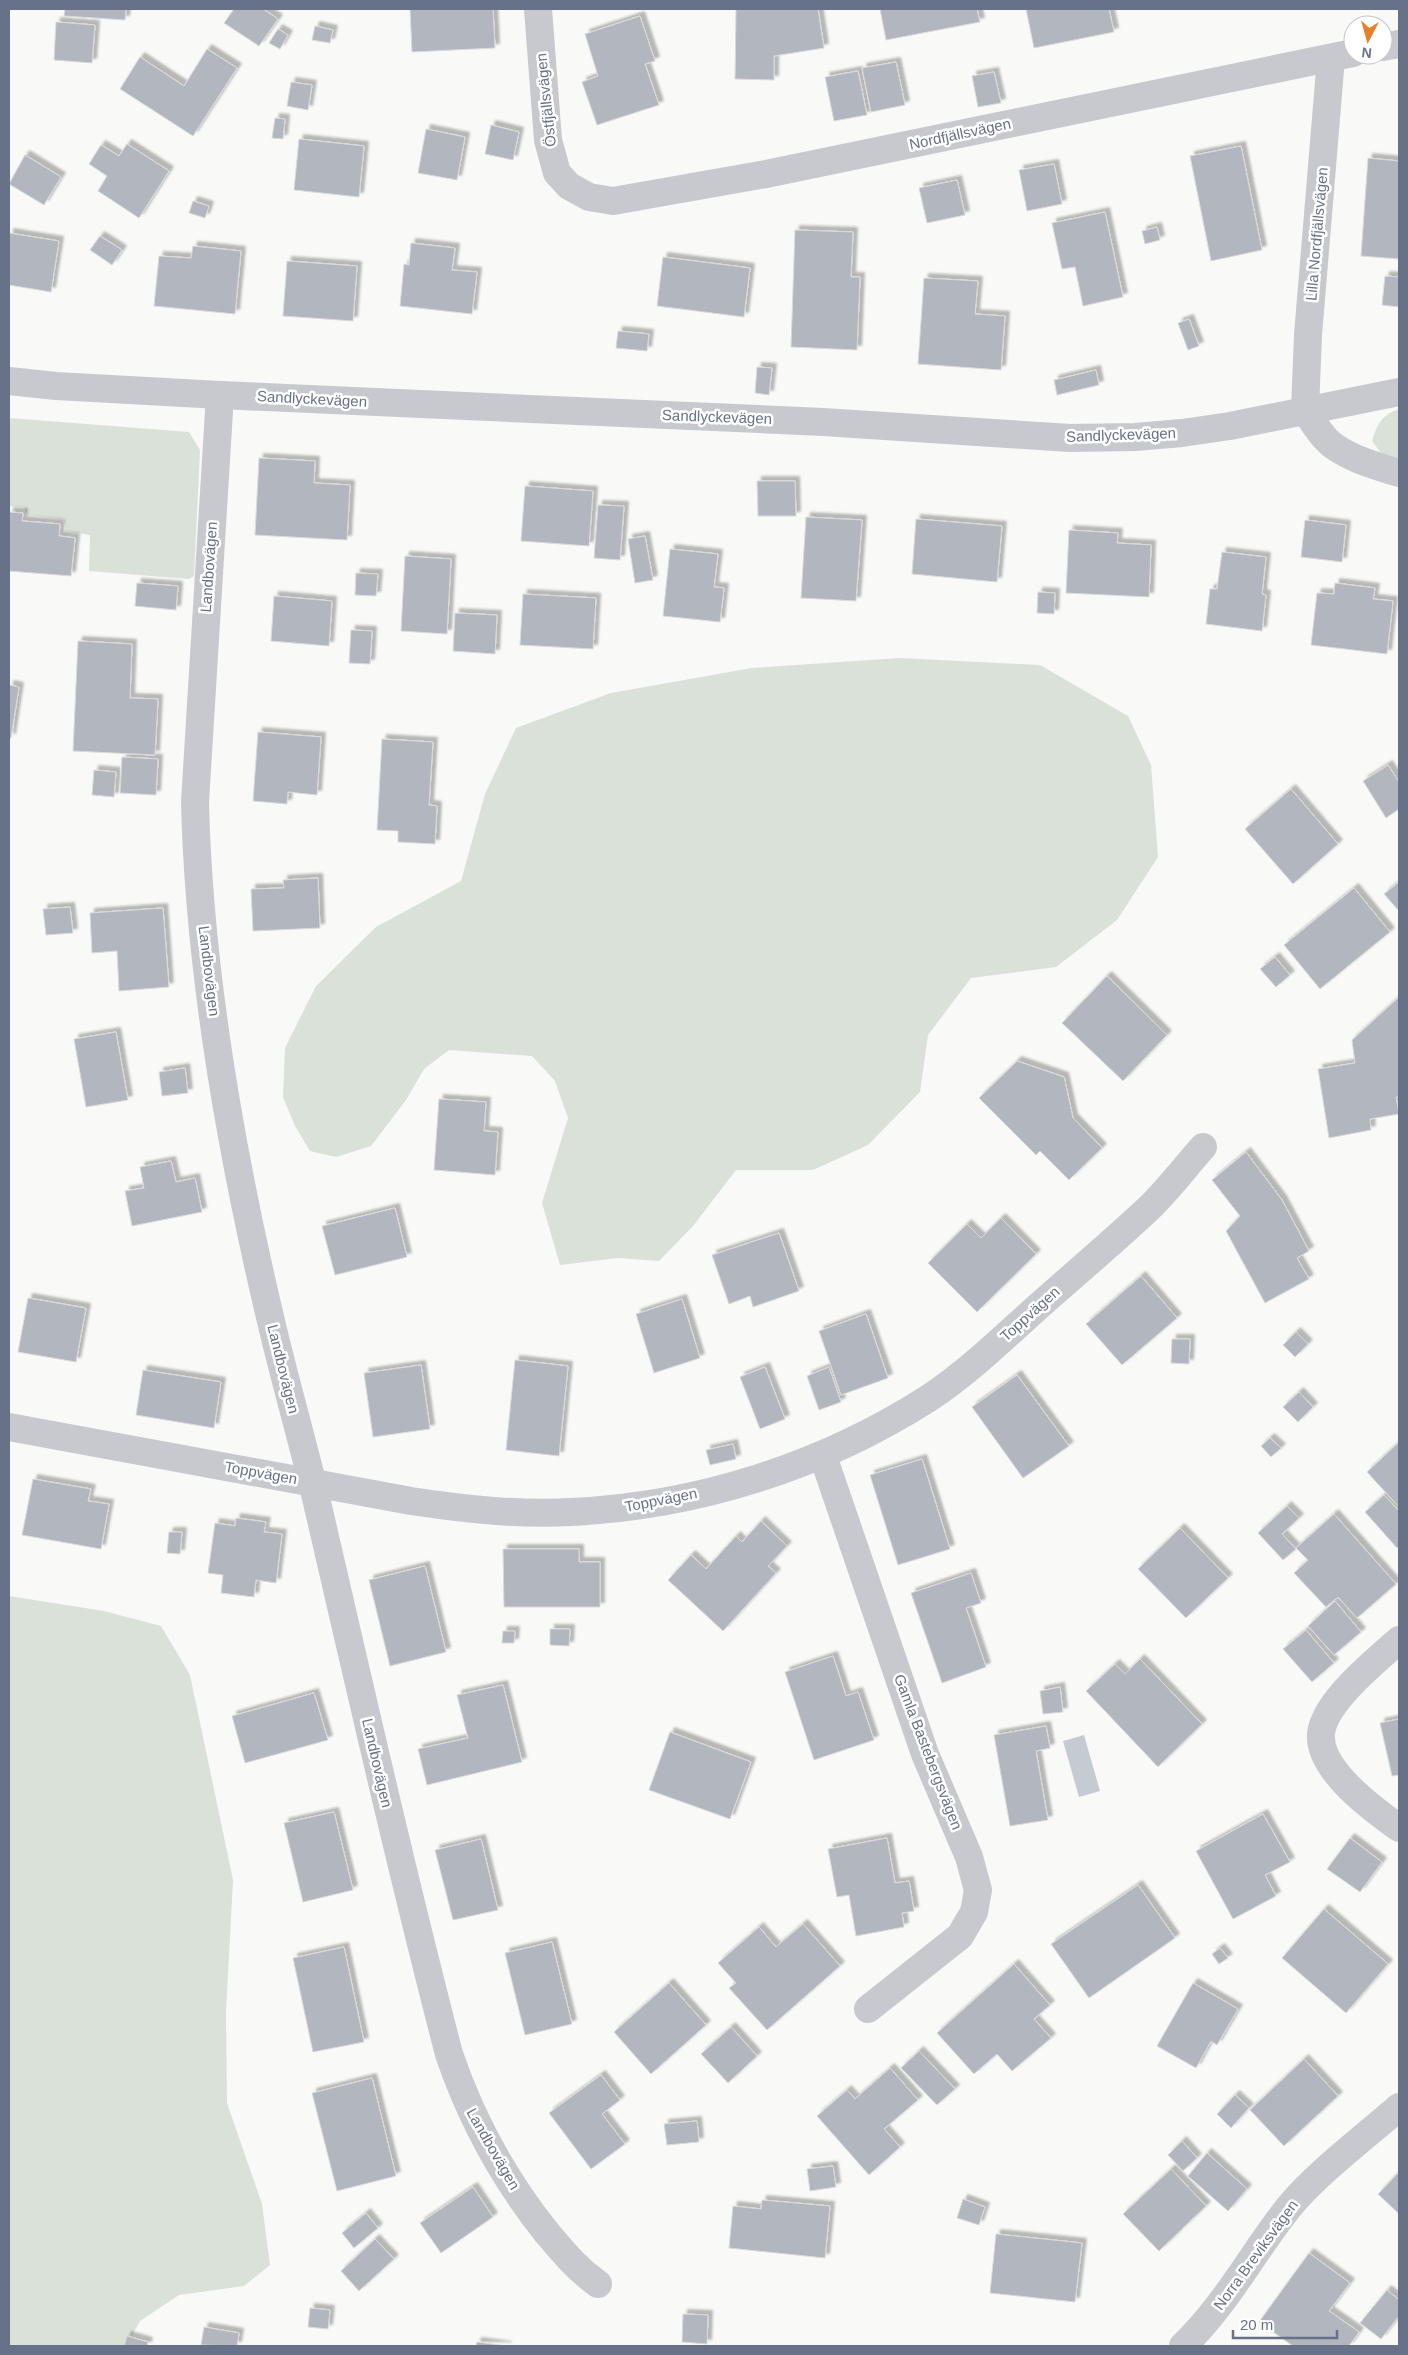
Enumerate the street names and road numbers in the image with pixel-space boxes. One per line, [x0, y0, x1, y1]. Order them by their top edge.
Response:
street label: Östfjällsvägen [532, 52, 559, 148]
street label: Nordfjällsvägen [908, 114, 1012, 153]
street label: Lilla Nordfjällsvägen [1302, 166, 1331, 302]
street label: Sandlyckevägen [257, 387, 367, 410]
street label: Sandlyckevägen [662, 406, 772, 427]
street label: Sandlyckevägen [1066, 424, 1176, 445]
street label: Landbovägen [197, 521, 220, 613]
street label: Landbovägen [196, 925, 223, 1017]
street label: Toppvägen [997, 1283, 1063, 1345]
street label: Landbovägen [264, 1323, 303, 1415]
street label: Toppvägen [223, 1458, 299, 1487]
street label: Toppvägen [623, 1484, 699, 1515]
street label: Gamla Bastebergsvägen [891, 1672, 966, 1832]
street label: Landbovägen [359, 1717, 396, 1809]
street label: Landbovägen [463, 2105, 524, 2192]
street label: Norra Breviksvägen [1210, 2196, 1301, 2313]

